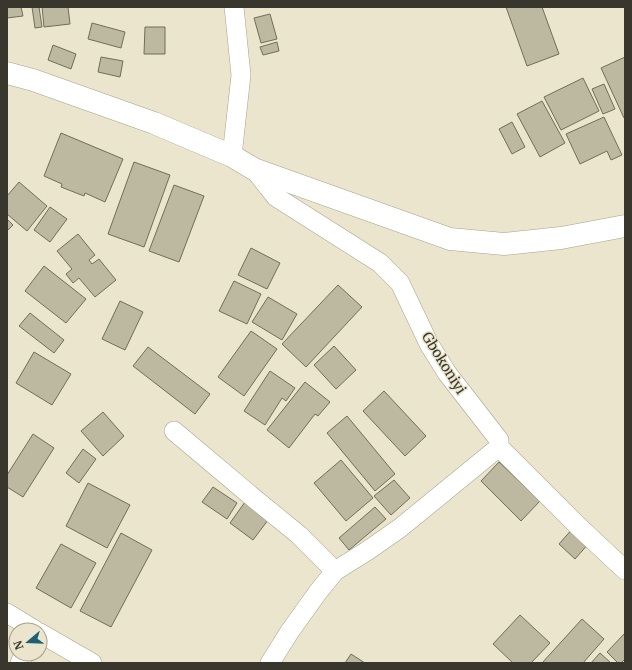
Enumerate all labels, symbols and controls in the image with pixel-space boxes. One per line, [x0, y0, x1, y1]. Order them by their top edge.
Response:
street label: Gbokoniyi [418, 329, 470, 398]
north arrow [8, 622, 48, 662]
text: N [10, 639, 27, 652]

